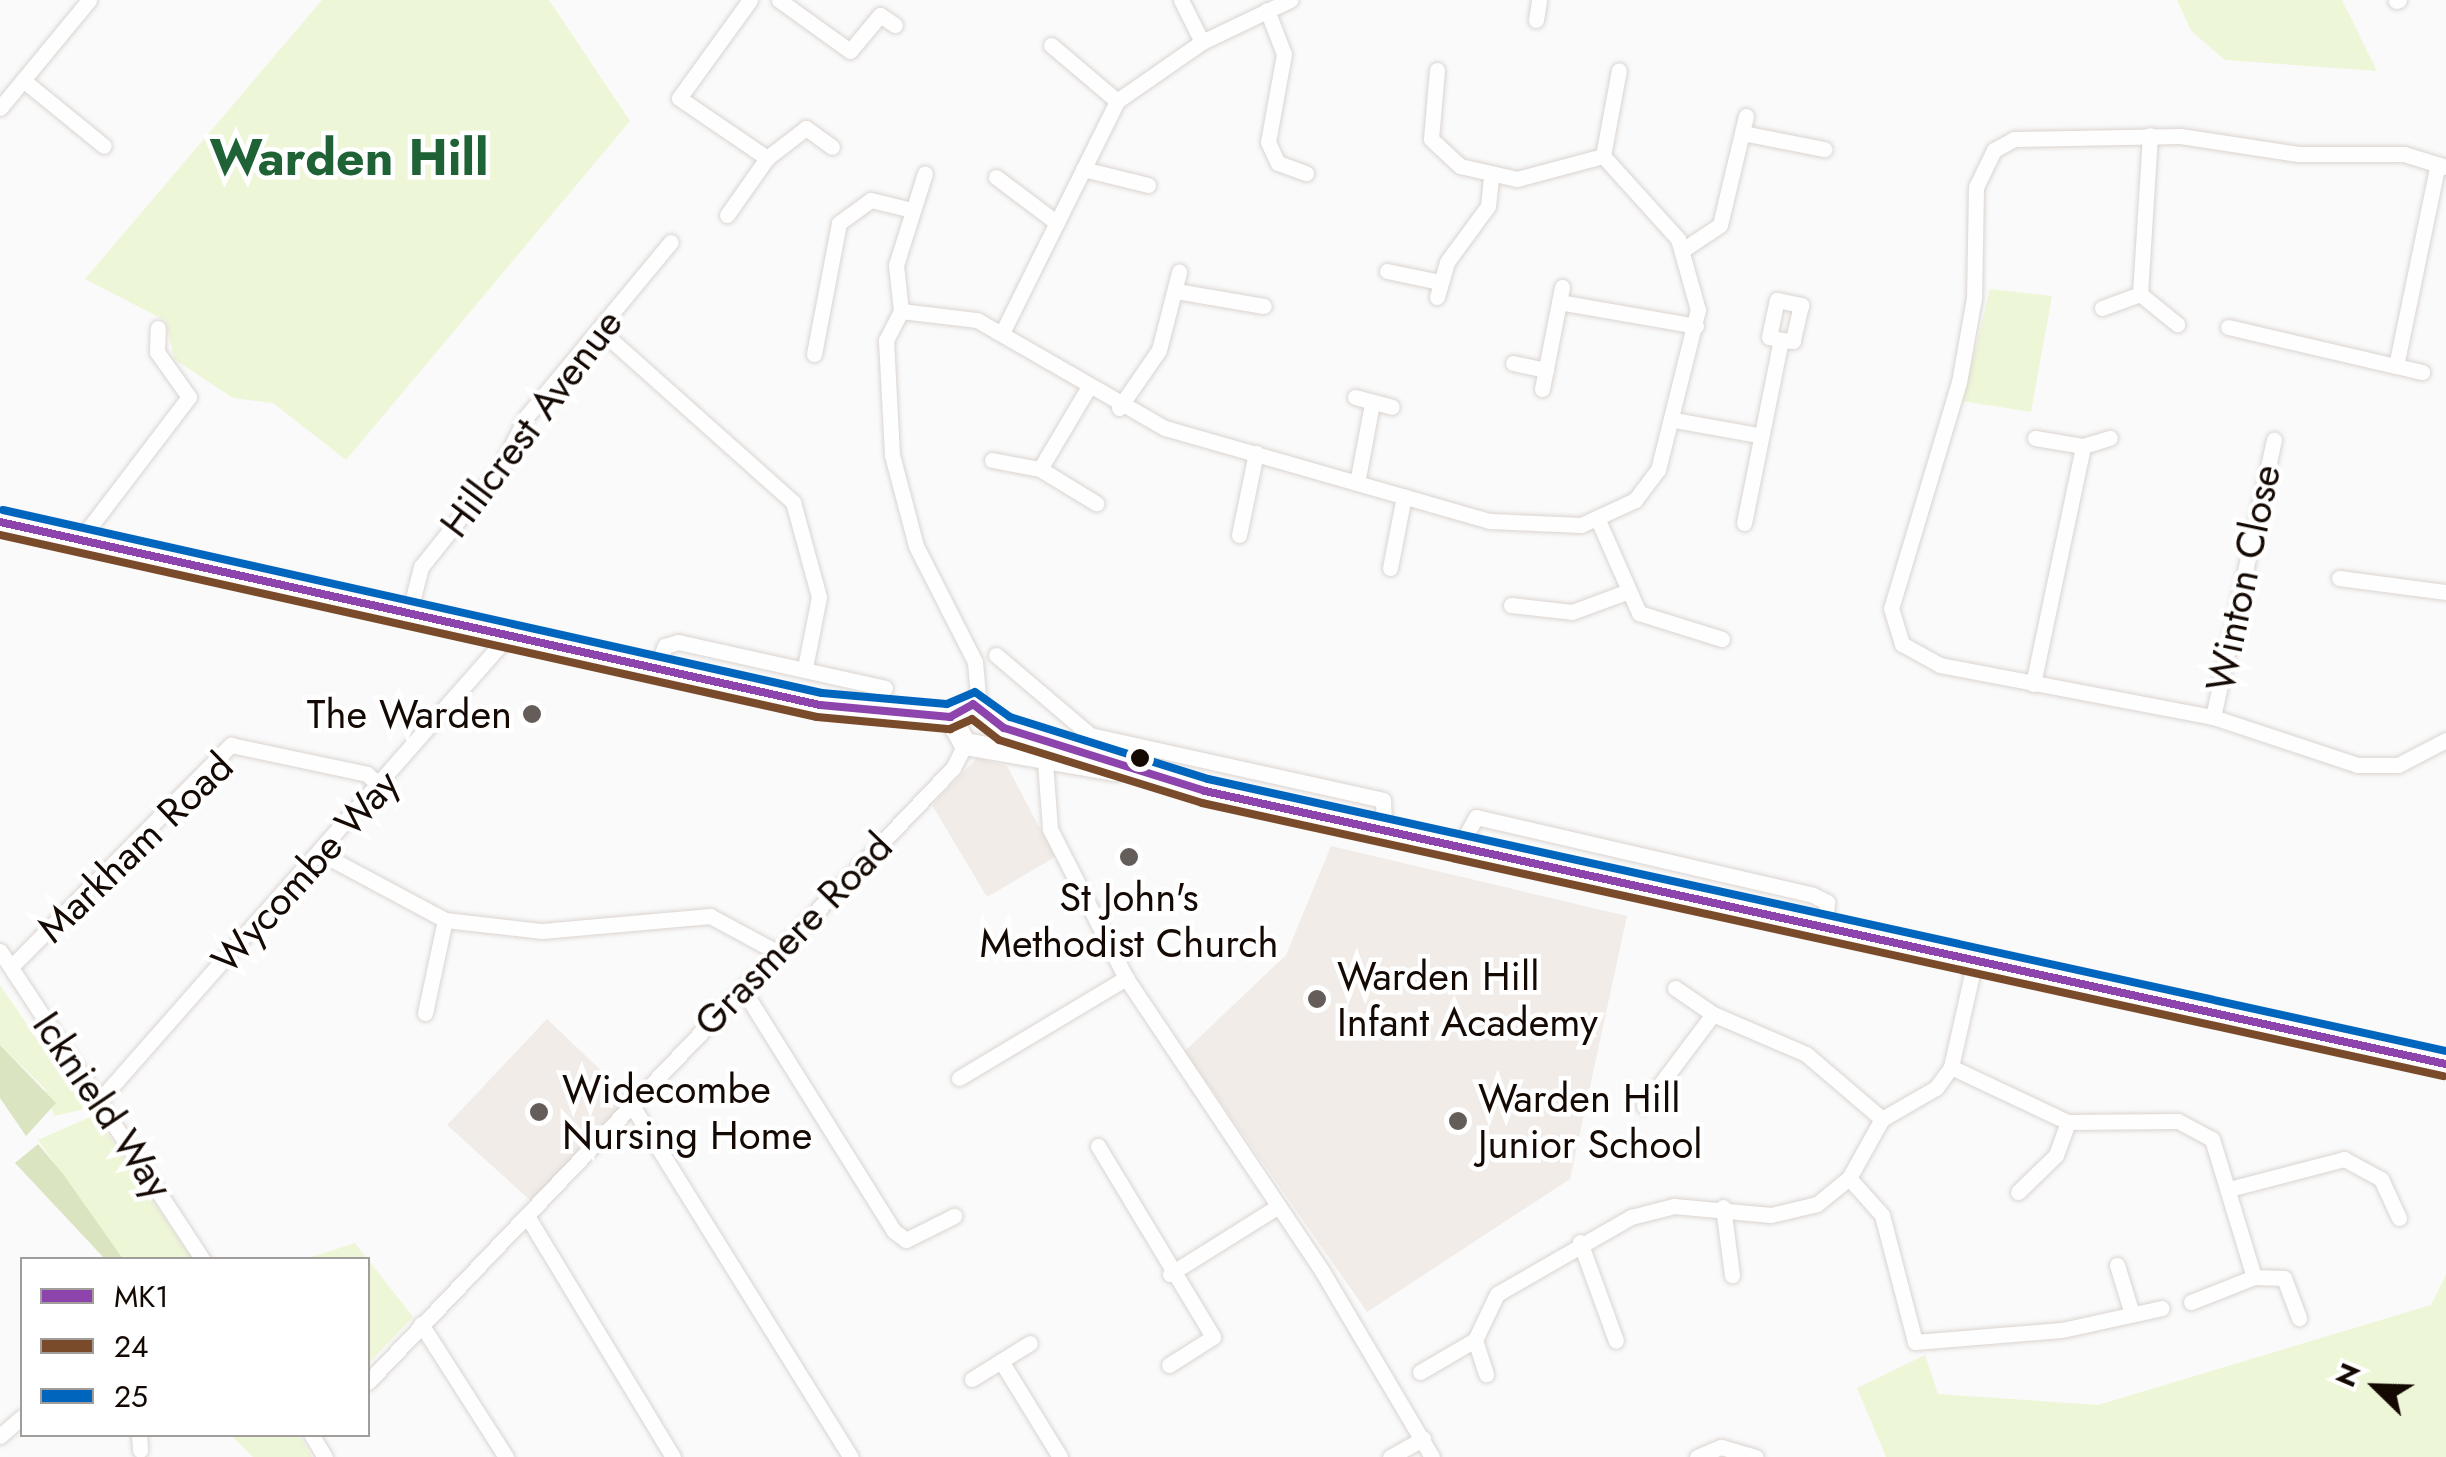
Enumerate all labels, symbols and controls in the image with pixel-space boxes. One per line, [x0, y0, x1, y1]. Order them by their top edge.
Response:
district label: Warden Hill [209, 128, 489, 188]
street label: Hillcrest Avenue [430, 300, 632, 546]
street label: Winton Close [2196, 460, 2290, 696]
place label: The Warden [307, 690, 512, 738]
marker: The Warden [521, 703, 543, 725]
street label: Markham Road [27, 742, 243, 952]
unlabelled marker [1130, 748, 1150, 768]
street label: Wycombe Way [201, 760, 409, 982]
street label: Grasmere Road [684, 822, 902, 1046]
marker: St John's Methodist Church [1118, 846, 1140, 868]
place label: St John's Methodist Church [980, 873, 1278, 967]
place label: Warden Hill Infant Academy [1337, 952, 1598, 1046]
marker: Warden Hill Infant Academy [1306, 988, 1328, 1010]
street label: Icknield Way [23, 1003, 183, 1207]
place label: Widecombe Nursing Home [562, 1065, 812, 1159]
place label: Warden Hill Junior School [1478, 1074, 1702, 1168]
marker: Widecombe Nursing Home [526, 1099, 552, 1125]
marker: Warden Hill Junior School [1447, 1110, 1469, 1132]
legend [20, 1257, 370, 1437]
text: MK1 [114, 1275, 169, 1318]
text: 24 [114, 1325, 149, 1368]
north arrow [2326, 1337, 2426, 1437]
text: N [2325, 1357, 2371, 1393]
text: 25 [114, 1375, 148, 1418]

